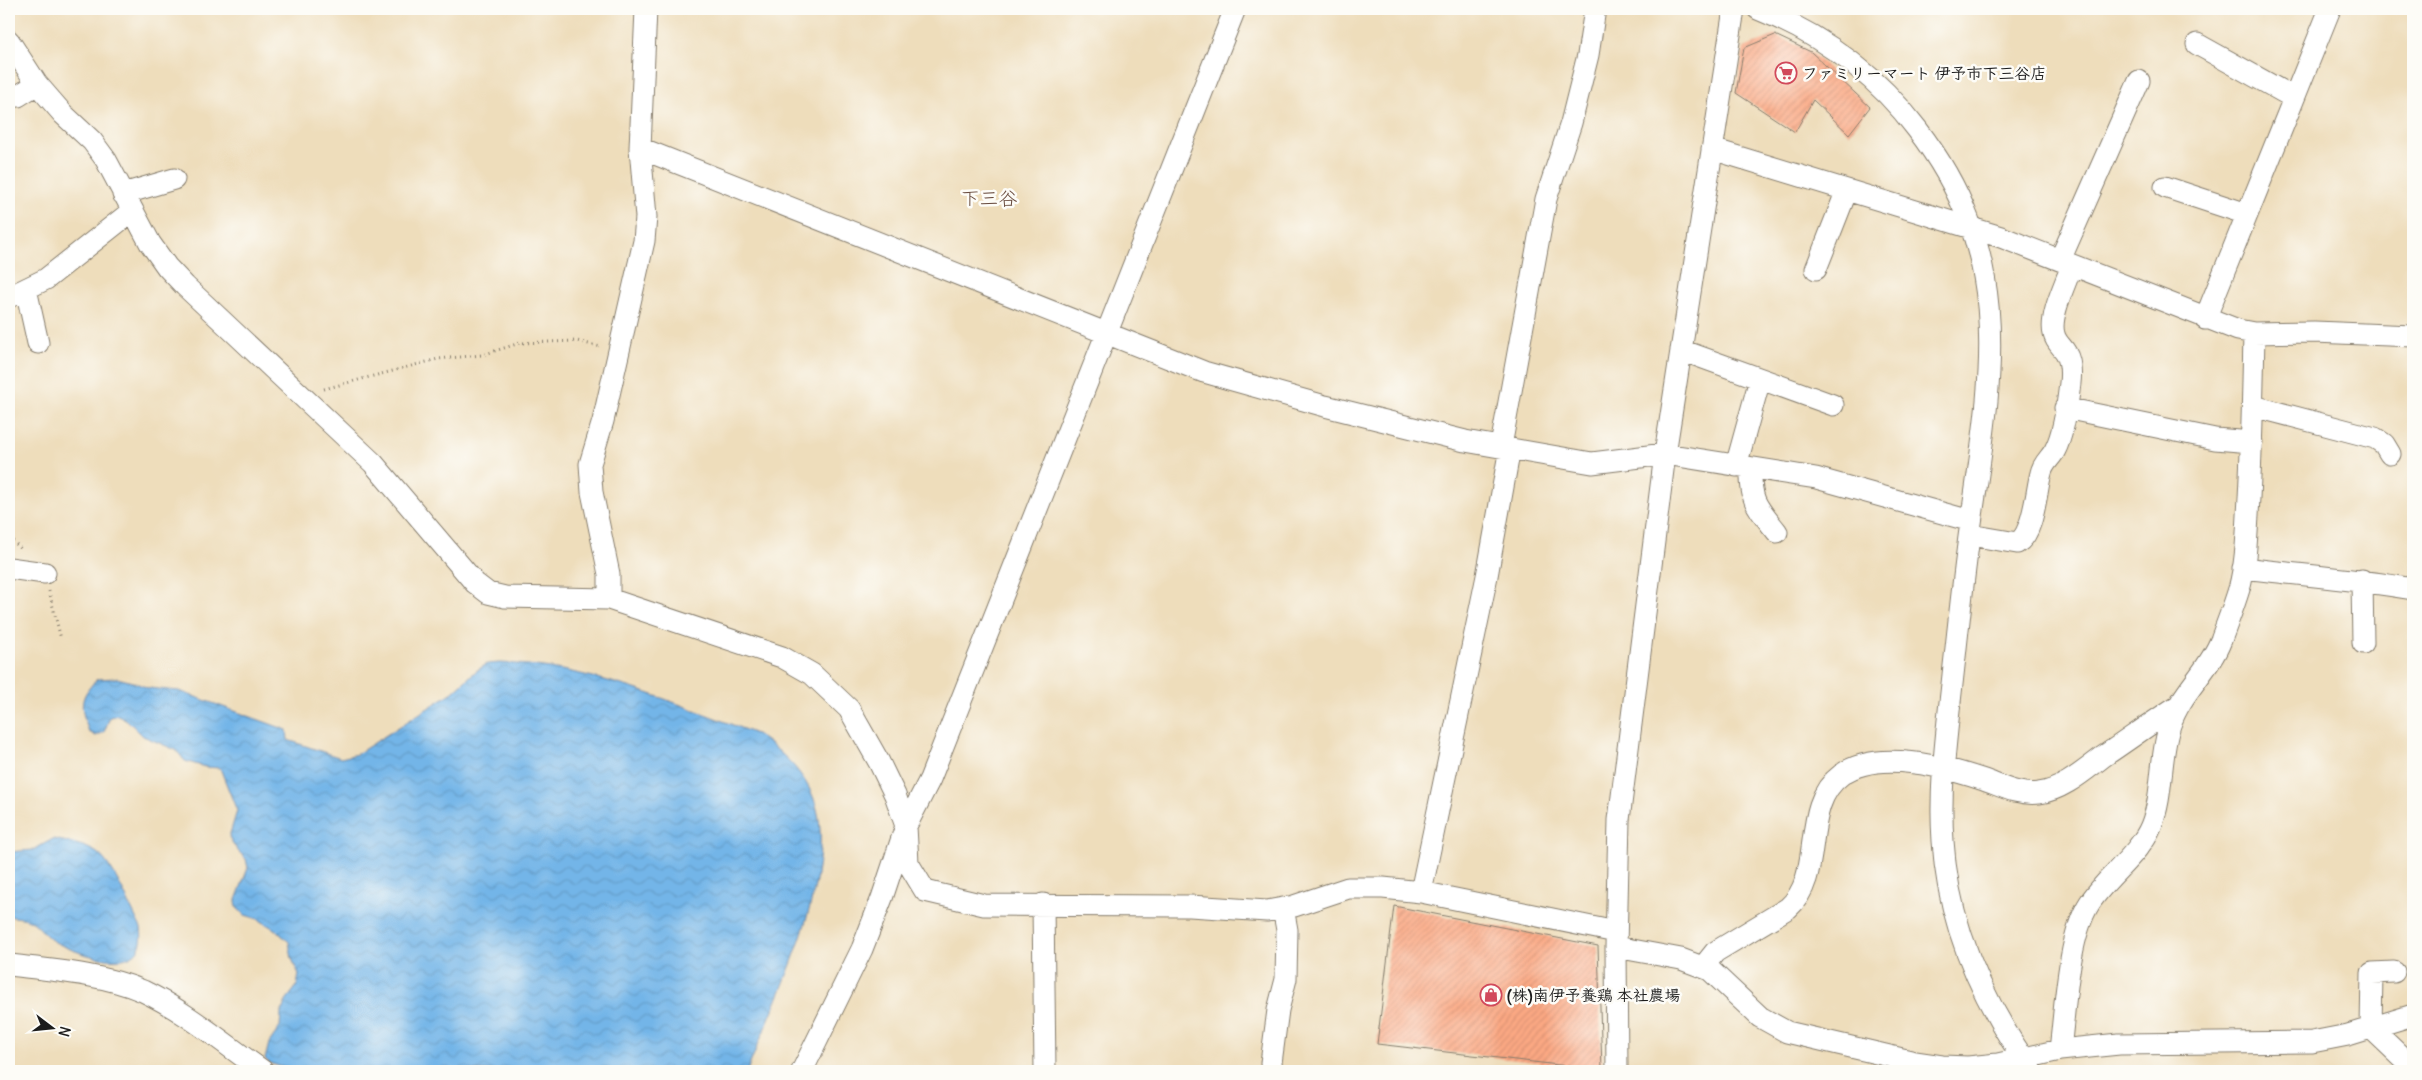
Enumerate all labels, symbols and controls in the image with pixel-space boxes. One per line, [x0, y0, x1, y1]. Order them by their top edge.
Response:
supermarket icon: ファミリーマート 伊予市下三谷店 [1774, 61, 1798, 85]
place label: ファミリーマート 伊予市下三谷店 [1802, 63, 2046, 83]
district label: 下三谷 [960, 186, 1018, 210]
shop icon: (株)南伊予養鶏 本社農場 [1479, 983, 1503, 1007]
place label: (株)南伊予養鶏 本社農場 [1507, 985, 1681, 1006]
north arrow [28, 1002, 78, 1052]
text: N [55, 1024, 74, 1039]

